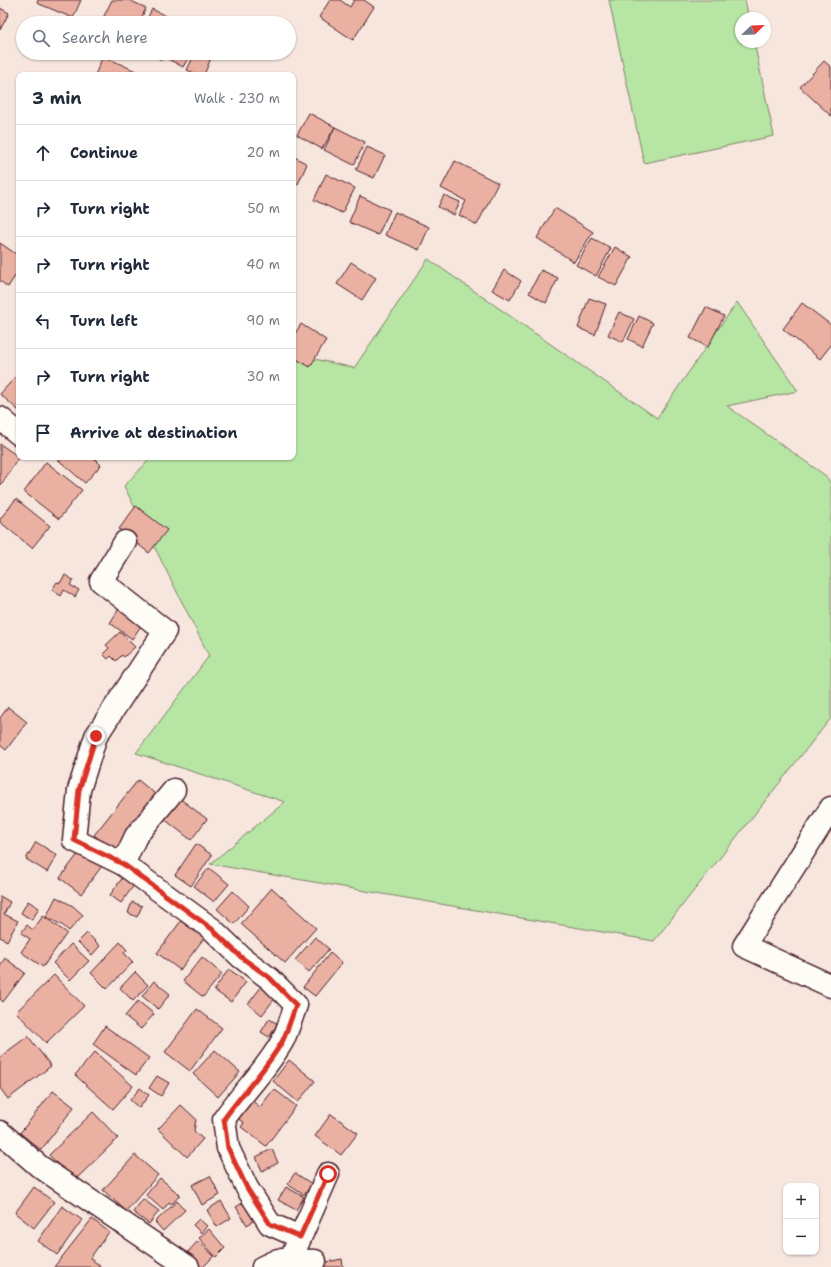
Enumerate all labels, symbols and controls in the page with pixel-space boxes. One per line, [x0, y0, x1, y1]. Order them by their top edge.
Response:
north arrow [735, 12, 771, 48]
search box [16, 16, 296, 60]
icon: search [30, 27, 52, 49]
text: Search here [62, 28, 148, 48]
text: 3 min [32, 87, 82, 109]
text: Walk · 230 m [194, 90, 280, 107]
icon: ahead [32, 142, 54, 164]
text: Continue [70, 143, 138, 163]
text: 20 m [247, 144, 280, 161]
icon: right [32, 198, 54, 220]
text: Turn right [70, 199, 150, 219]
text: 50 m [247, 200, 280, 217]
icon: right [32, 254, 54, 276]
text: Turn right [70, 255, 150, 275]
text: 40 m [246, 256, 280, 273]
icon: left [32, 310, 54, 332]
text: Turn left [70, 311, 138, 331]
text: 90 m [246, 312, 280, 329]
icon: right [32, 366, 54, 388]
text: Turn right [70, 367, 150, 387]
text: 30 m [246, 368, 280, 385]
icon: arrive [32, 422, 54, 444]
text: Arrive at destination [70, 423, 238, 443]
route end [87, 727, 105, 745]
route start [319, 1165, 337, 1183]
map controls [783, 1183, 819, 1255]
button: + [783, 1183, 819, 1219]
button: − [783, 1219, 819, 1255]

